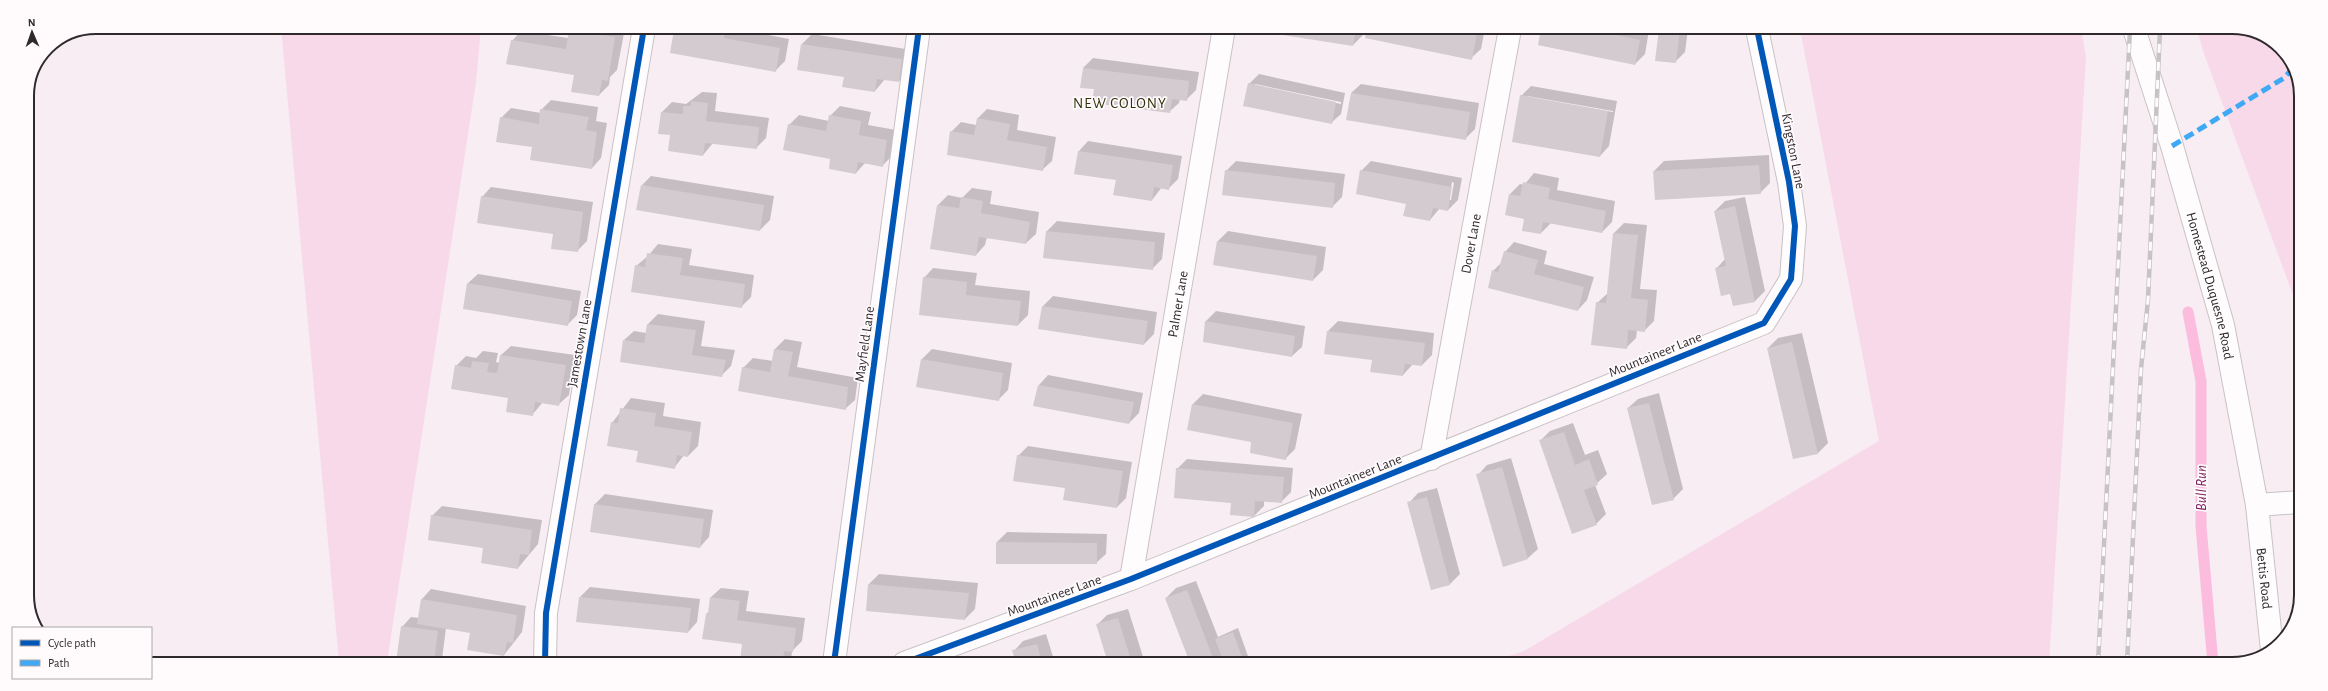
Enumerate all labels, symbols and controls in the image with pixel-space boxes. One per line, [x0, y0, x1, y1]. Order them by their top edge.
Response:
north arrow [12, 12, 52, 52]
text: N [28, 17, 36, 28]
district label: NEW COLONY [1073, 96, 1167, 111]
street label: Kingston Lane [1779, 112, 1807, 190]
street label: Homestead Duquesne Road [2183, 211, 2235, 361]
street label: Dover Lane [1459, 213, 1484, 275]
street label: Palmer Lane [1166, 270, 1191, 338]
street label: Jamestown Lane [565, 298, 595, 388]
street label: Mayfield Lane [853, 305, 877, 383]
street label: Mountaineer Lane [1607, 330, 1704, 380]
street label: Mountaineer Lane [1307, 452, 1404, 502]
water label: Bull Run [2194, 465, 2209, 511]
street label: Bettis Road [2253, 547, 2274, 610]
street label: Mountaineer Lane [1005, 572, 1103, 619]
legend [12, 627, 152, 679]
text: Cycle path [48, 637, 96, 650]
text: Path [48, 657, 70, 669]

